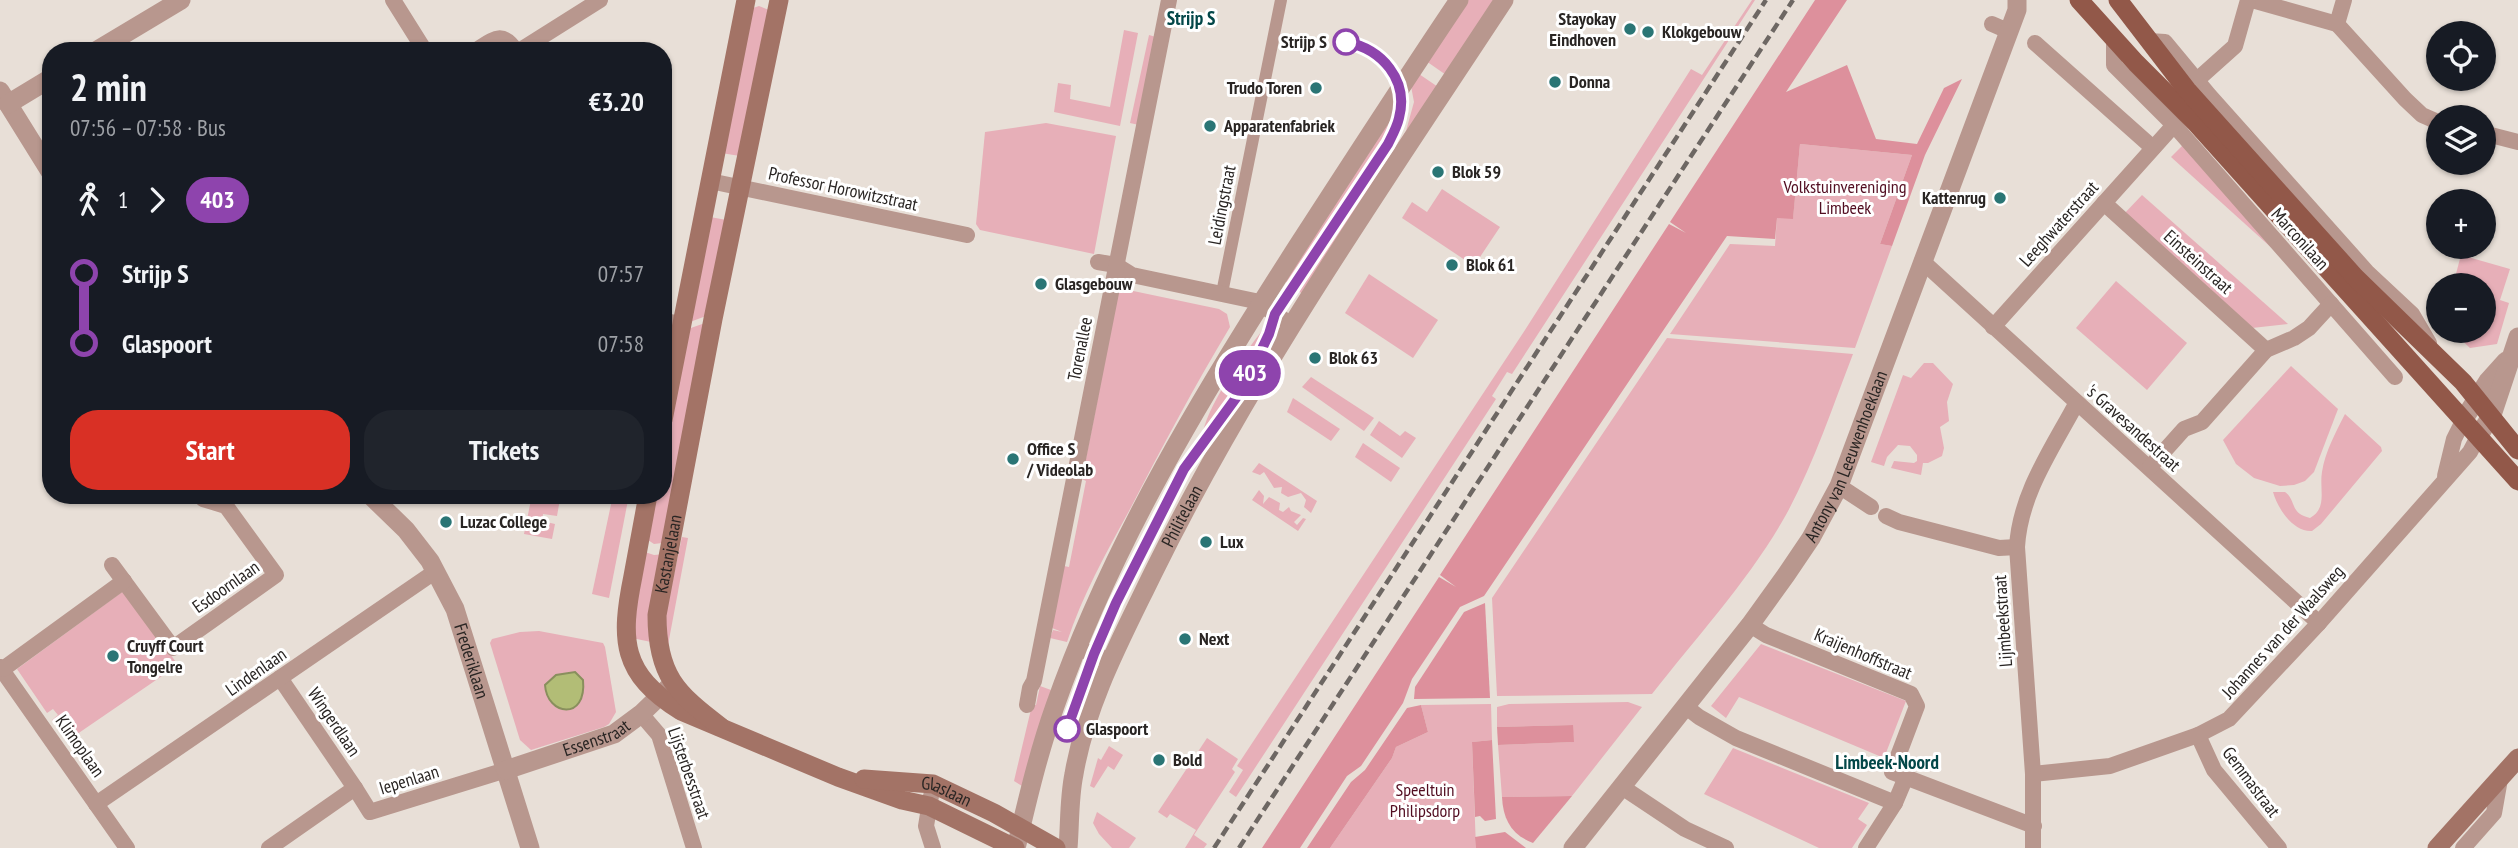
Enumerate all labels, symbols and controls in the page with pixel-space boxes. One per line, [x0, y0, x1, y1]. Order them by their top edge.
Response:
district label: Strijp S [1167, 6, 1215, 30]
place label: Stayokay Eindhoven [1549, 7, 1617, 51]
place label: Klokgebouw [1662, 20, 1742, 43]
marker: Stayokay Eindhoven [1622, 21, 1638, 37]
map controls [2426, 21, 2496, 343]
button: locate [2426, 21, 2496, 91]
marker: Klokgebouw [1640, 24, 1656, 40]
marker: Strijp S [1333, 29, 1359, 55]
place label: Strijp S [1281, 30, 1327, 53]
text: 2 min [70, 62, 147, 111]
place label: Donna [1569, 70, 1610, 93]
marker: Donna [1547, 74, 1563, 90]
place label: Trudo Toren [1227, 76, 1302, 99]
marker: Trudo Toren [1308, 80, 1324, 96]
text: €3.20 [589, 85, 644, 118]
button: layers [2426, 105, 2496, 175]
text: 07:56 – 07:58 · Bus [70, 113, 226, 142]
place label: Apparatenfabriek [1223, 114, 1336, 137]
marker: Apparatenfabriek [1202, 118, 1218, 134]
place label: Blok 59 [1452, 160, 1501, 183]
street label: Professor Horowitzstraat [766, 161, 920, 216]
street label: Leidingstraat [1203, 163, 1241, 247]
marker: Blok 59 [1430, 164, 1446, 180]
park label: Volkstuinvereniging Limbeek [1782, 175, 1907, 219]
street label: Leeghwaterstraat [2014, 176, 2103, 271]
icon: walk [70, 181, 108, 219]
icon: forward [138, 181, 176, 219]
text: 403 [200, 184, 235, 215]
text: 1 [118, 185, 128, 214]
place label: Kattenrug [1922, 186, 1986, 209]
button: + [2426, 189, 2496, 259]
marker: Kattenrug [1992, 190, 2008, 206]
street label: Marconilaan [2266, 203, 2334, 275]
street label: Einsteinstraat [2159, 225, 2238, 299]
place label: Blok 61 [1466, 253, 1515, 276]
text: Strijp S [122, 257, 189, 290]
marker: Blok 61 [1444, 257, 1460, 273]
text: 07:57 [598, 259, 644, 288]
place label: Glasgebouw [1055, 272, 1133, 295]
button: − [2426, 273, 2496, 343]
marker: Glasgebouw [1033, 276, 1049, 292]
street label: Torenallee [1062, 315, 1097, 383]
text: Glaspoort [122, 327, 212, 360]
text: 07:58 [598, 329, 644, 358]
place label: Blok 63 [1329, 346, 1378, 369]
line badge: 403 [1210, 350, 1290, 396]
marker: Blok 63 [1307, 350, 1323, 366]
text: 403 [1233, 357, 1267, 388]
street label: Antony van Leeuwenhoeklaan [1799, 367, 1892, 546]
street label: 's Gravesandestraat [2081, 379, 2185, 476]
button: Start [70, 410, 350, 490]
button: Tickets [364, 410, 644, 490]
place label: Office S / Videolab [1026, 437, 1093, 481]
marker: Office S / Videolab [1005, 451, 1021, 467]
street label: Philitelaan [1156, 481, 1207, 551]
place label: Luzac College [460, 510, 548, 533]
street label: Kastanjelaan [649, 513, 687, 595]
marker: Luzac College [438, 514, 454, 530]
place label: Lux [1220, 530, 1244, 553]
marker: Lux [1198, 534, 1214, 550]
street label: Esdoornlaan [188, 555, 264, 618]
street label: Johannes van der Waalsweg [2216, 560, 2349, 704]
street label: Lijmbeekstraat [1988, 574, 2017, 668]
street label: Frederiklaan [449, 620, 494, 701]
street label: Kraijenhoffstraat [1811, 623, 1916, 684]
place label: Next [1199, 627, 1230, 650]
marker: Next [1177, 631, 1193, 647]
place label: Cruyff Court Tongelre [127, 634, 204, 678]
street label: Lindenlaan [221, 642, 291, 701]
marker: Cruyff Court Tongelre [105, 648, 121, 664]
street label: Wingerdlaan [303, 683, 366, 761]
street label: Klimoplaan [51, 710, 110, 781]
street label: Essenstraat [560, 714, 635, 761]
marker: Glaspoort [1054, 716, 1080, 742]
place label: Glaspoort [1086, 717, 1149, 740]
street label: Lijsterbesstraat [663, 724, 716, 822]
street label: Gemmastraat [2217, 742, 2285, 821]
place label: Bold [1173, 748, 1202, 771]
district label: Limbeek-Noord [1835, 750, 1939, 774]
marker: Bold [1151, 752, 1167, 768]
street label: Iepenlaan [376, 760, 442, 799]
street label: Glaslaan [921, 771, 975, 812]
park label: Speeltuin Philipsdorp [1390, 778, 1460, 822]

